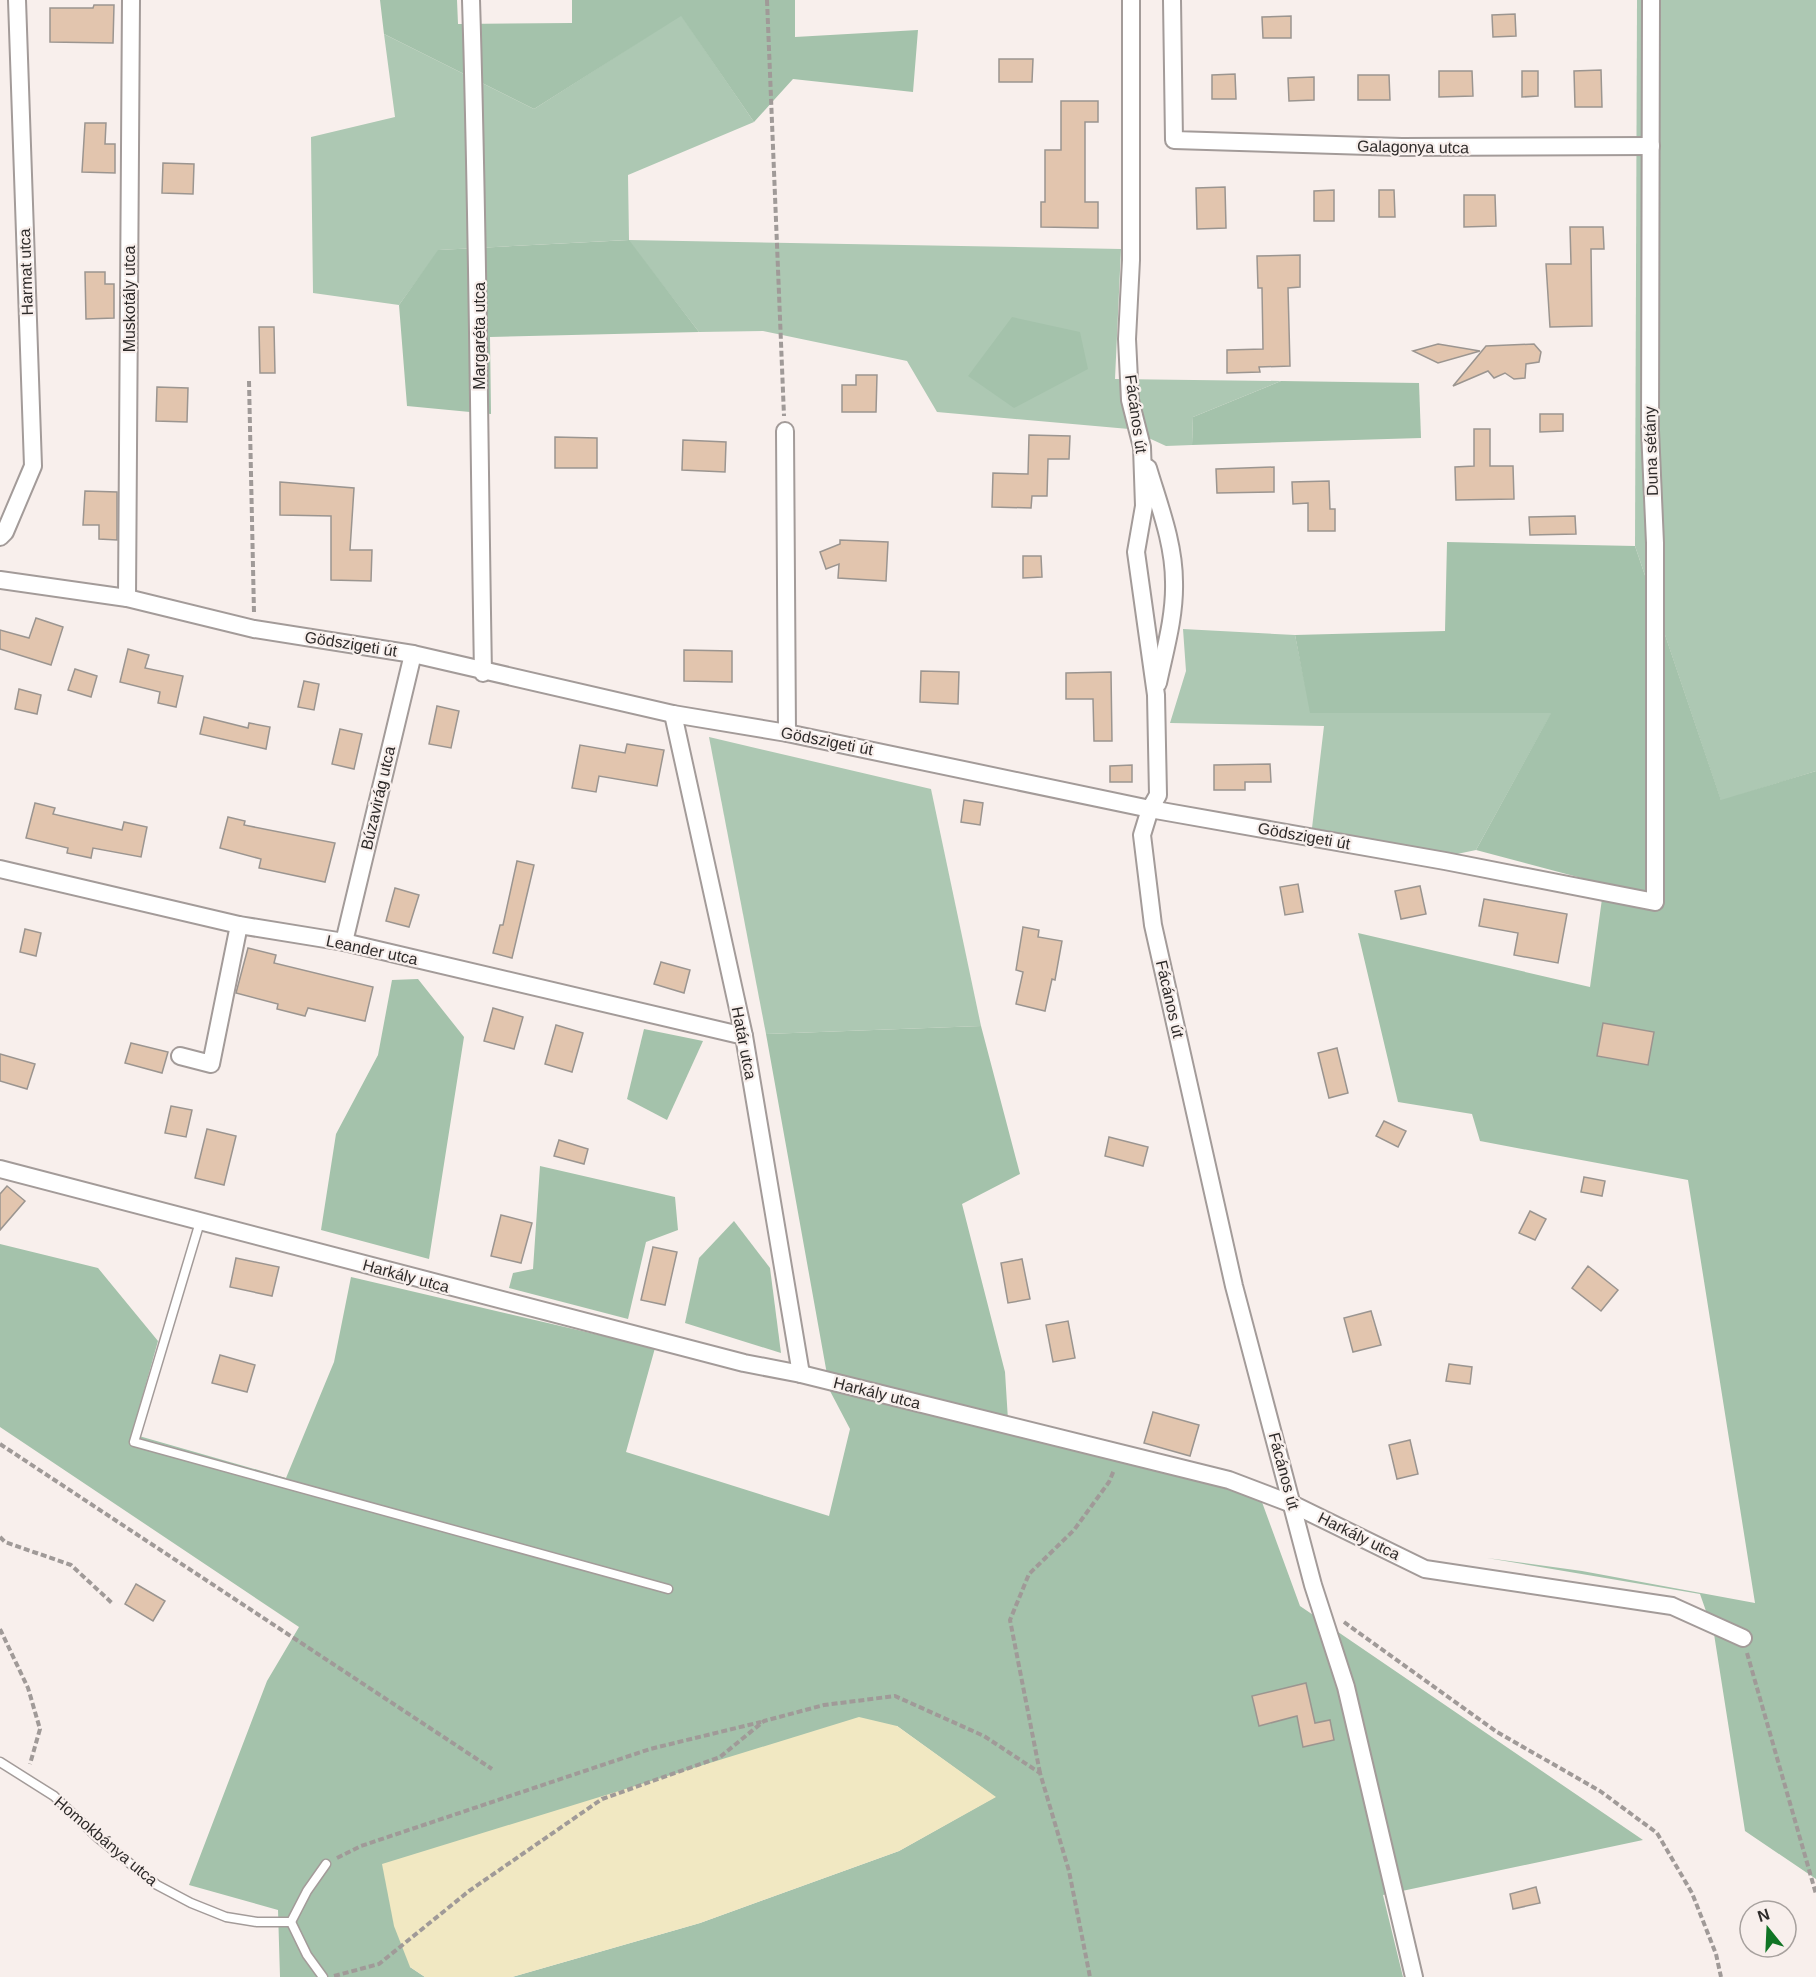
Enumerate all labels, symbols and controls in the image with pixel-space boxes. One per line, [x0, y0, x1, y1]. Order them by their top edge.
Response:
street label: Galagonya utca [1357, 138, 1469, 156]
street label: Harmat utca [16, 228, 36, 316]
street label: Muskotály utca [121, 246, 138, 352]
street label: Margaréta utca [471, 282, 488, 390]
street label: Fácános út [1122, 374, 1150, 455]
street label: Duna sétány [1641, 406, 1661, 496]
street label: Gödszigeti út [304, 628, 399, 660]
street label: Gödszigeti út [780, 724, 875, 758]
street label: Búzavirág utca [358, 744, 398, 851]
street label: Gödszigeti út [1257, 820, 1352, 853]
street label: Leander utca [325, 932, 420, 968]
street label: Fácános út [1153, 959, 1187, 1040]
street label: Határ utca [729, 1005, 759, 1081]
street label: Harkály utca [361, 1256, 451, 1296]
street label: Harkály utca [832, 1374, 922, 1412]
street label: Fácános út [1266, 1431, 1303, 1512]
street label: Harkály utca [1315, 1509, 1403, 1563]
street label: Homokbánya utca [51, 1793, 161, 1889]
north arrow [1738, 1899, 1798, 1959]
text: N [1755, 1905, 1772, 1925]

